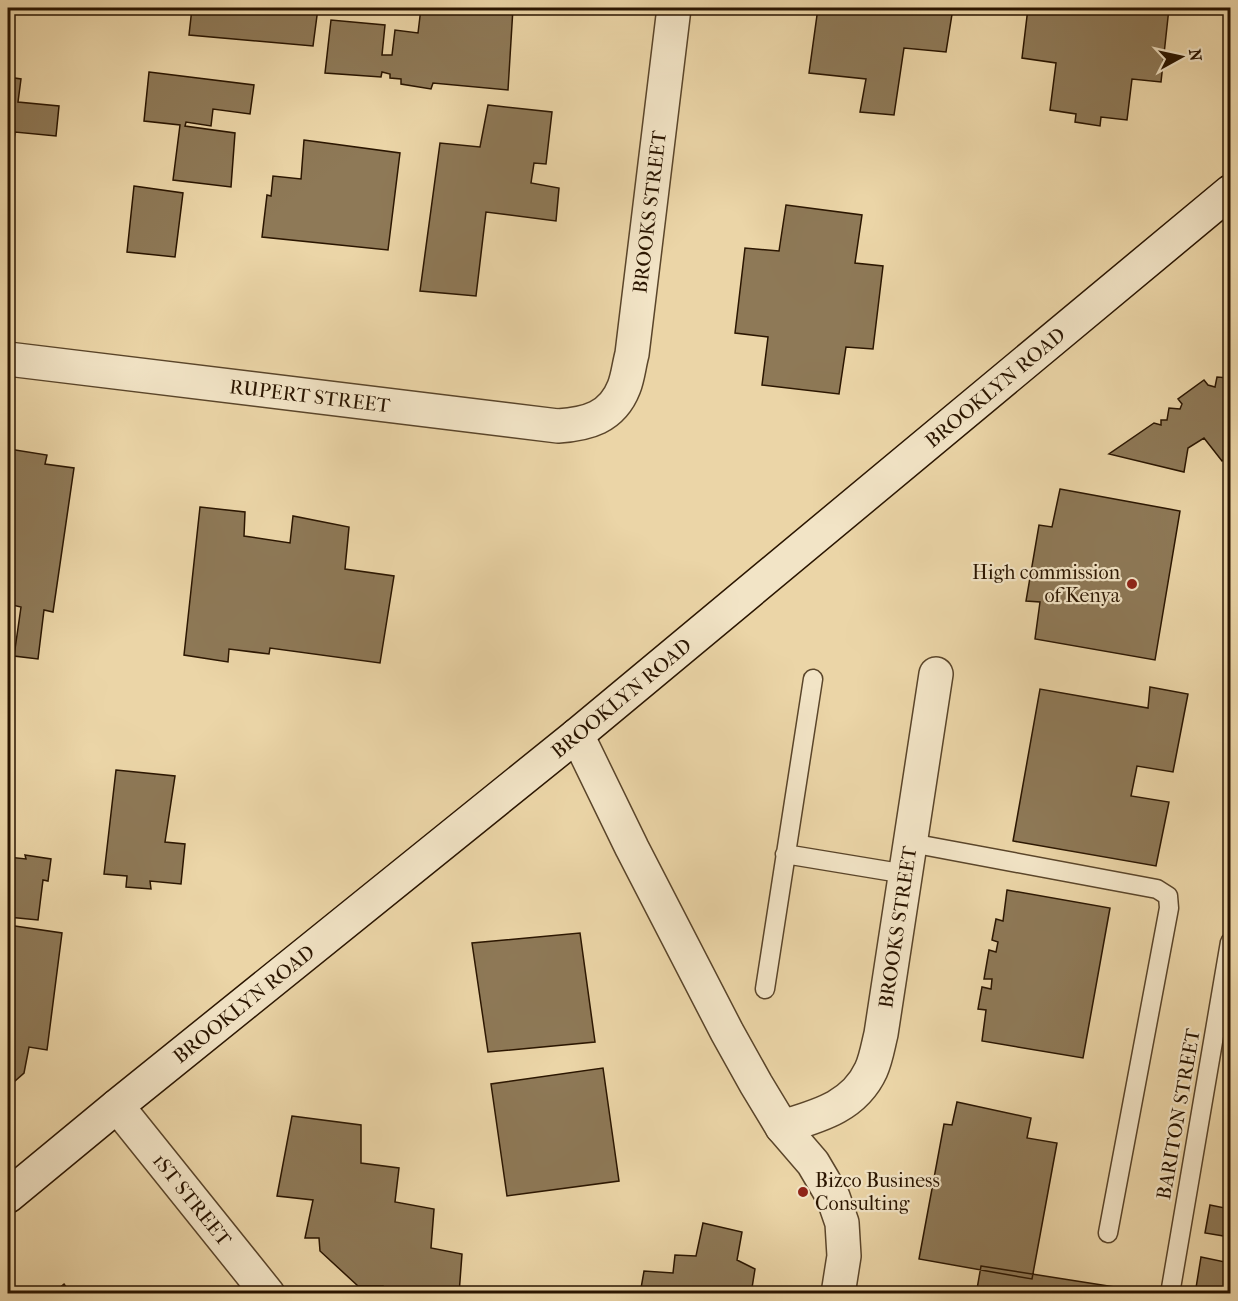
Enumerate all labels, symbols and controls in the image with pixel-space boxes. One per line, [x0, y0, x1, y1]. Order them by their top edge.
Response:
north arrow [1151, 27, 1211, 87]
text: N [1185, 48, 1206, 63]
street label: BROOKS STREET [628, 129, 671, 295]
street label: BROOKLYN ROAD [921, 323, 1070, 453]
street label: RUPERT STREET [228, 375, 392, 417]
place label: High commission of Kenya [972, 561, 1121, 607]
marker: High commission of Kenya [1125, 577, 1139, 591]
street label: BROOKLYN ROAD [547, 634, 696, 763]
street label: BROOKS STREET [874, 844, 922, 1010]
street label: BROOKLYN ROAD [169, 940, 319, 1068]
street label: BARITON STREET [1152, 1026, 1205, 1201]
street label: 1ST STREET [148, 1149, 236, 1251]
place label: Bizco Business Consulting [815, 1169, 940, 1215]
marker: Bizco Business Consulting [796, 1185, 810, 1199]

